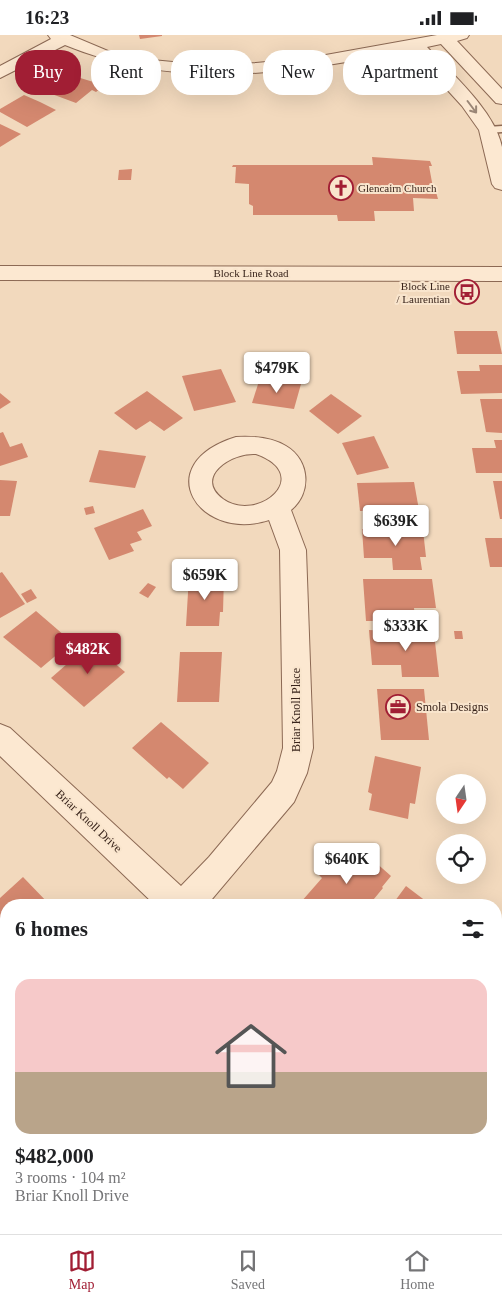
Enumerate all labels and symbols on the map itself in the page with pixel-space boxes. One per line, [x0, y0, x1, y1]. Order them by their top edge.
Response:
one-way arrow [466, 100, 477, 113]
church icon: Glencairn Church [328, 175, 354, 201]
place label: Glencairn Church [358, 182, 437, 194]
street label: Block Line Road [213, 267, 289, 279]
bus stop icon: Block Line / Laurentian [454, 279, 480, 305]
place label: Block Line / Laurentian [397, 280, 450, 305]
pin: $479K [242, 351, 312, 394]
pin: $639K [361, 505, 431, 547]
pin: $659K [170, 559, 240, 601]
pin: $333K [371, 609, 441, 652]
pin: $482K [53, 633, 123, 675]
street label: Briar Knoll Place [289, 668, 303, 752]
office icon: Smola Designs [385, 694, 411, 720]
place label: Smola Designs [416, 700, 489, 714]
north arrow [436, 774, 486, 824]
street label: Briar Knoll Drive [53, 787, 125, 855]
pin: $640K [312, 843, 382, 885]

